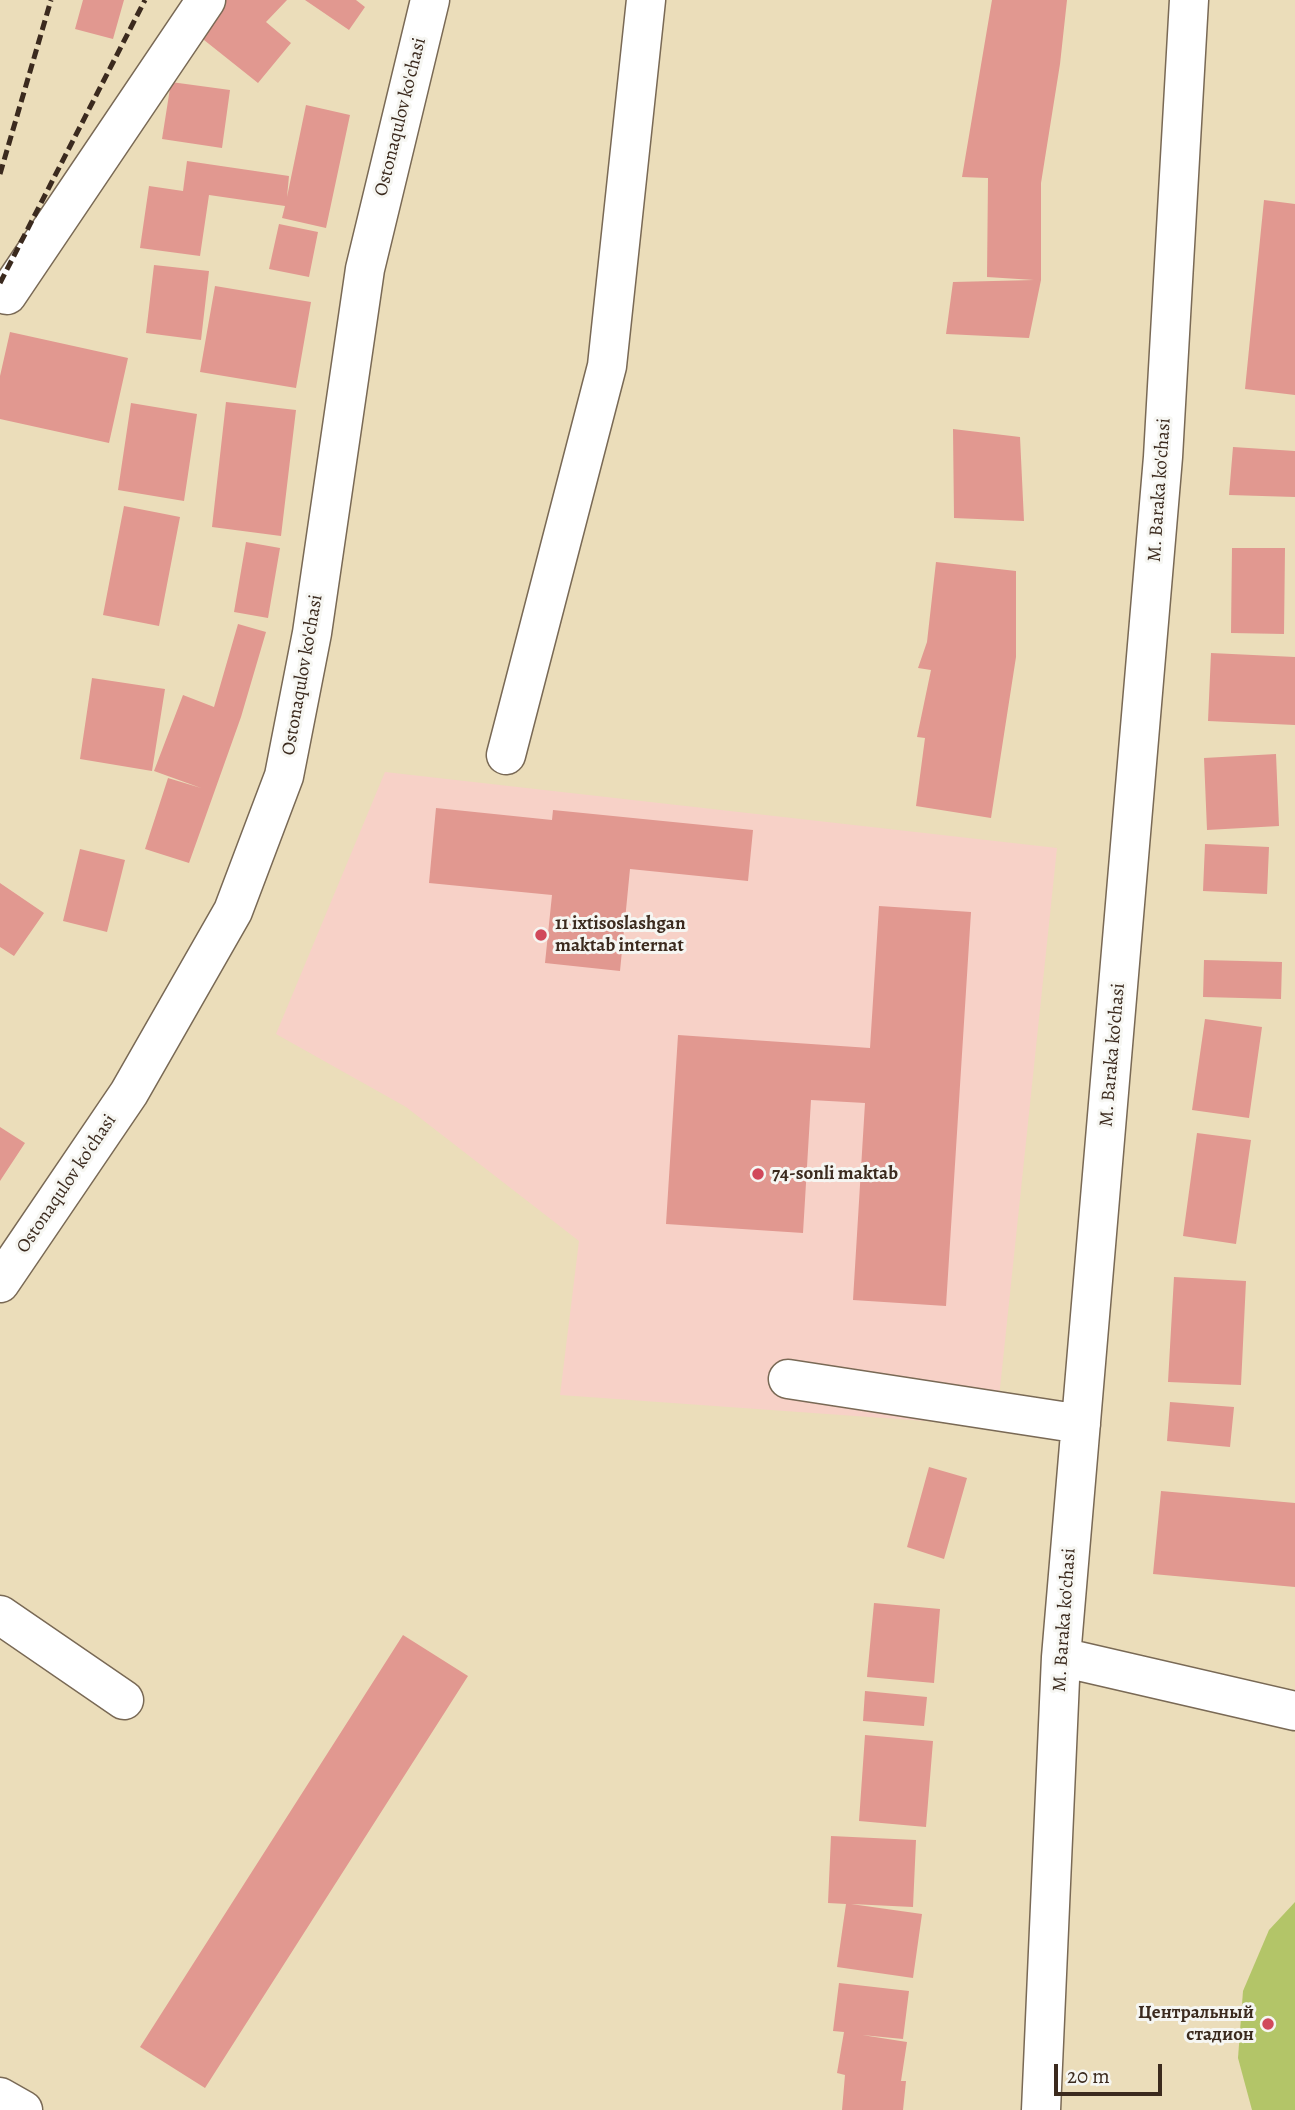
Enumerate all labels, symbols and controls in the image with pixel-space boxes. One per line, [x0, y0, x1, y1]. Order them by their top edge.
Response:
street label: Ostonaqulov ko'chasi [370, 35, 432, 199]
street label: M. Baraka ko'chasi [1144, 417, 1176, 563]
street label: Ostonaqulov ko'chasi [278, 593, 328, 757]
place label: 11 ixtisoslashgan maktab internat [555, 913, 686, 957]
marker: 11 ixtisoslashgan maktab internat [533, 927, 549, 943]
street label: M. Baraka ko'chasi [1095, 982, 1131, 1128]
street label: Ostonaqulov ko'chasi [12, 1110, 122, 1258]
place label: 74-sonli maktab [772, 1163, 898, 1185]
marker: 74-sonli maktab [750, 1166, 766, 1182]
street label: M. Baraka ko'chasi [1049, 1547, 1081, 1693]
place label: Центральный стадион [1138, 2002, 1254, 2046]
marker: Центральный стадион [1260, 2016, 1276, 2032]
scale bar [1057, 2050, 1166, 2094]
text: 20 m [1067, 2062, 1110, 2090]

